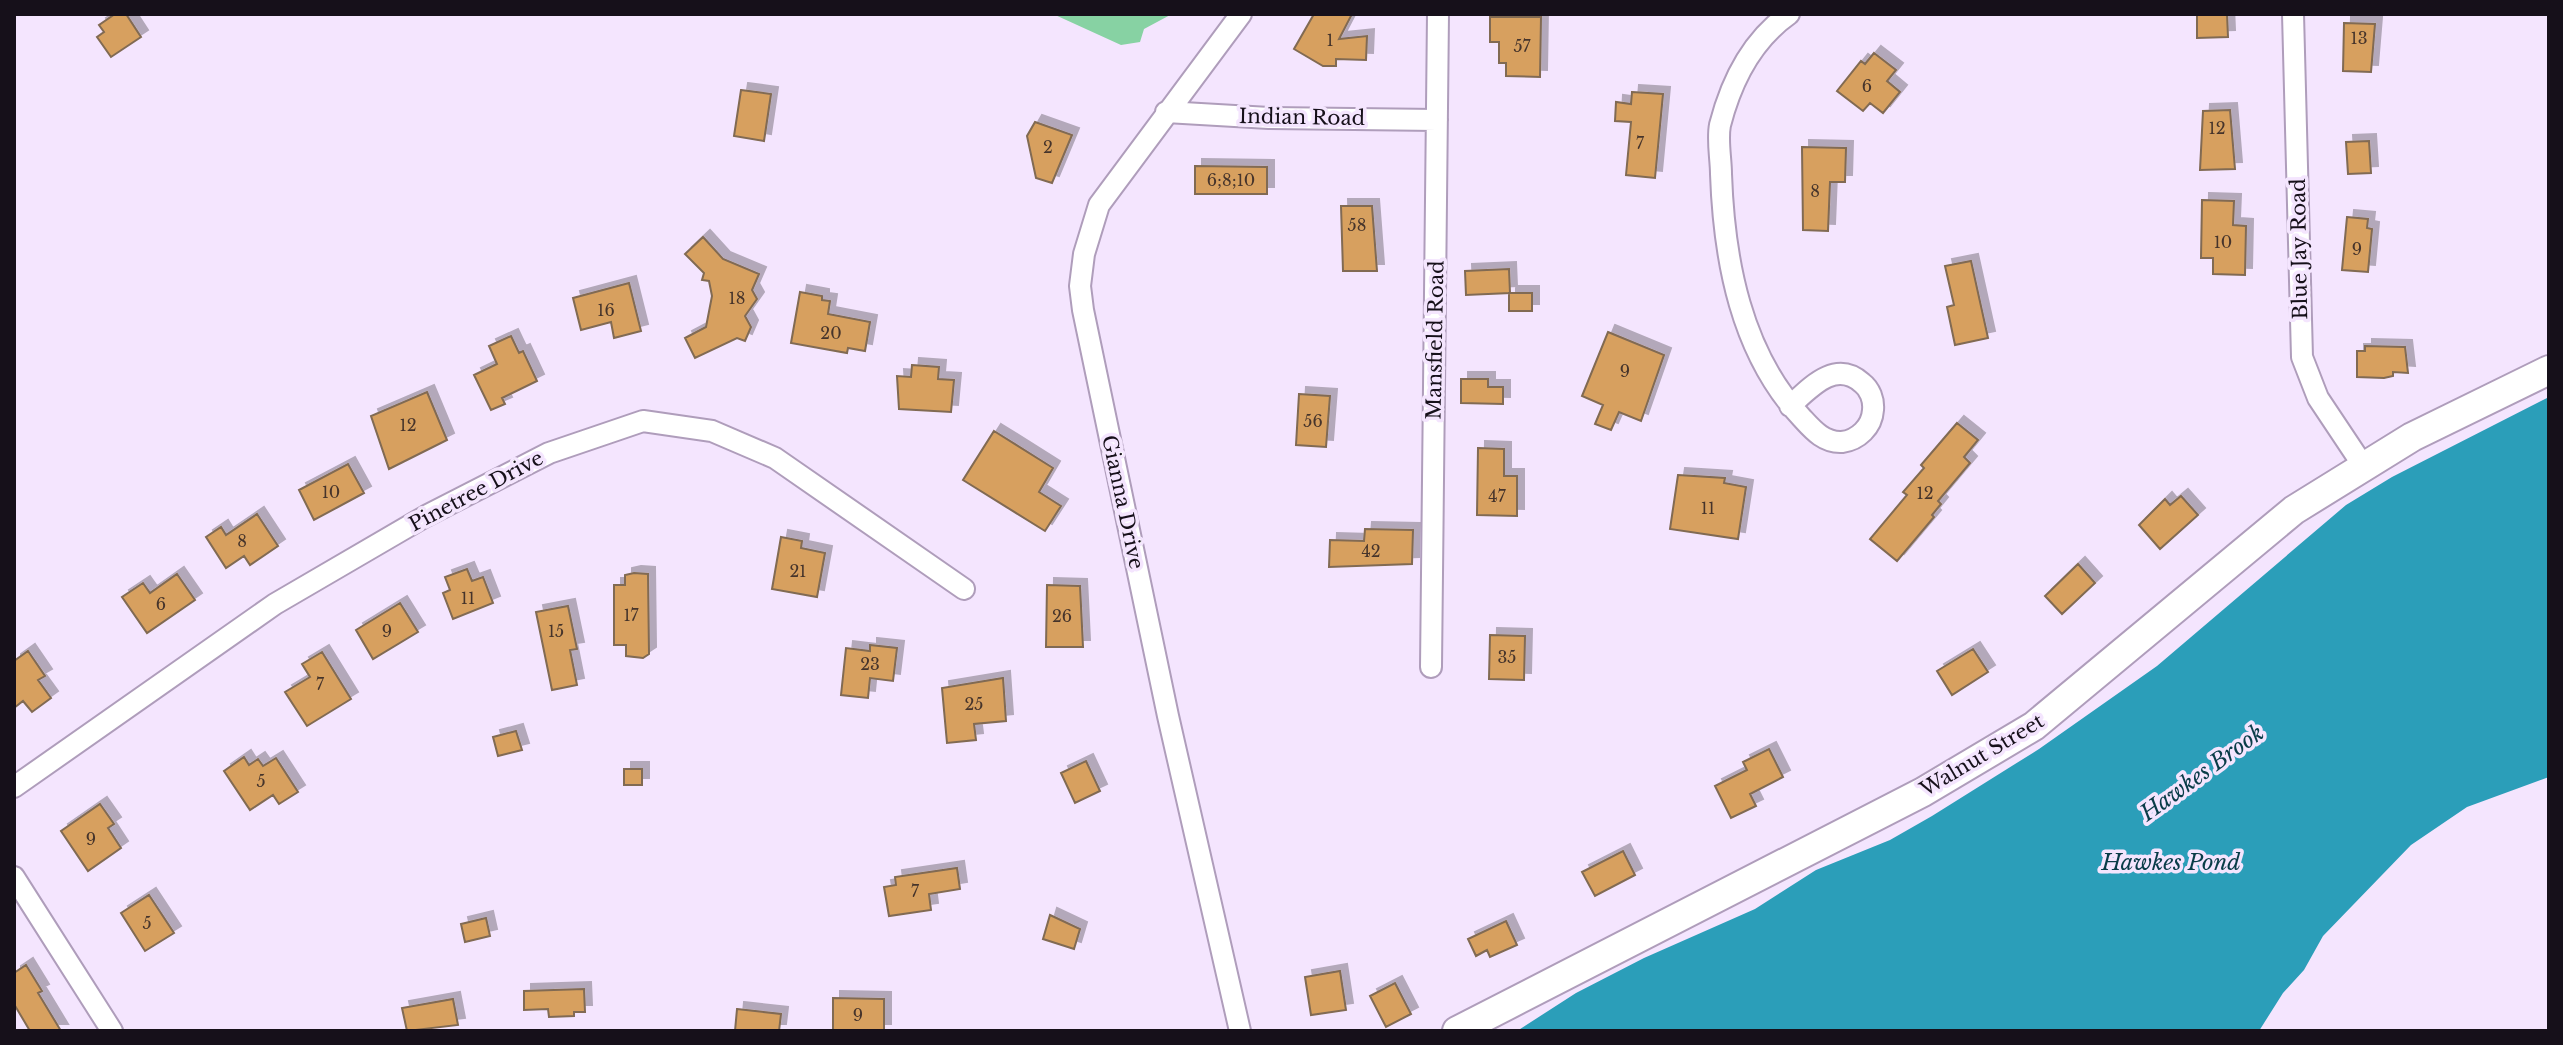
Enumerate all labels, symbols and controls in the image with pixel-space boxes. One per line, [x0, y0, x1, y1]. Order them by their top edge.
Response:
house number: 13 [2351, 28, 2368, 48]
house number: 1 [1326, 30, 1334, 50]
house number: 57 [1513, 36, 1532, 56]
house number: 6 [1862, 76, 1872, 96]
street label: Indian Road [1239, 104, 1365, 130]
house number: 12 [2209, 118, 2226, 138]
house number: 7 [1636, 133, 1645, 153]
house number: 2 [1043, 137, 1053, 157]
house number: 6;8;10 [1207, 170, 1255, 190]
street label: Blue Jay Road [2286, 178, 2312, 320]
house number: 8 [1810, 181, 1820, 201]
house number: 58 [1348, 215, 1366, 235]
house number: 10 [2214, 232, 2232, 252]
house number: 9 [2352, 239, 2362, 259]
street label: Mansfield Road [1422, 260, 1448, 420]
house number: 18 [729, 288, 745, 308]
house number: 16 [597, 300, 615, 320]
house number: 20 [820, 323, 842, 343]
house number: 9 [1620, 361, 1630, 381]
house number: 56 [1303, 411, 1323, 431]
house number: 12 [400, 415, 417, 435]
street label: Gianna Drive [1097, 433, 1149, 571]
street label: Pinetree Drive [405, 446, 547, 536]
house number: 10 [322, 482, 340, 502]
house number: 12 [1917, 483, 1934, 503]
house number: 47 [1488, 486, 1507, 506]
house number: 11 [1701, 498, 1715, 518]
house number: 8 [237, 531, 247, 551]
house number: 42 [1361, 541, 1381, 561]
house number: 21 [790, 561, 807, 581]
house number: 11 [461, 588, 475, 608]
house number: 6 [156, 594, 166, 614]
house number: 17 [623, 605, 640, 625]
house number: 26 [1052, 606, 1072, 626]
house number: 9 [382, 621, 392, 641]
house number: 15 [548, 621, 564, 641]
house number: 35 [1498, 647, 1516, 667]
house number: 23 [860, 654, 880, 674]
house number: 7 [316, 674, 325, 694]
house number: 25 [965, 694, 983, 714]
street label: Walnut Street [1915, 708, 2049, 802]
water label: Hawkes Brook [2134, 719, 2269, 827]
house number: 5 [256, 771, 266, 791]
house number: 9 [86, 829, 96, 849]
water label: Hawkes Pond [2101, 849, 2241, 876]
house number: 7 [911, 881, 920, 901]
house number: 5 [142, 913, 152, 933]
house number: 9 [853, 1005, 863, 1025]

